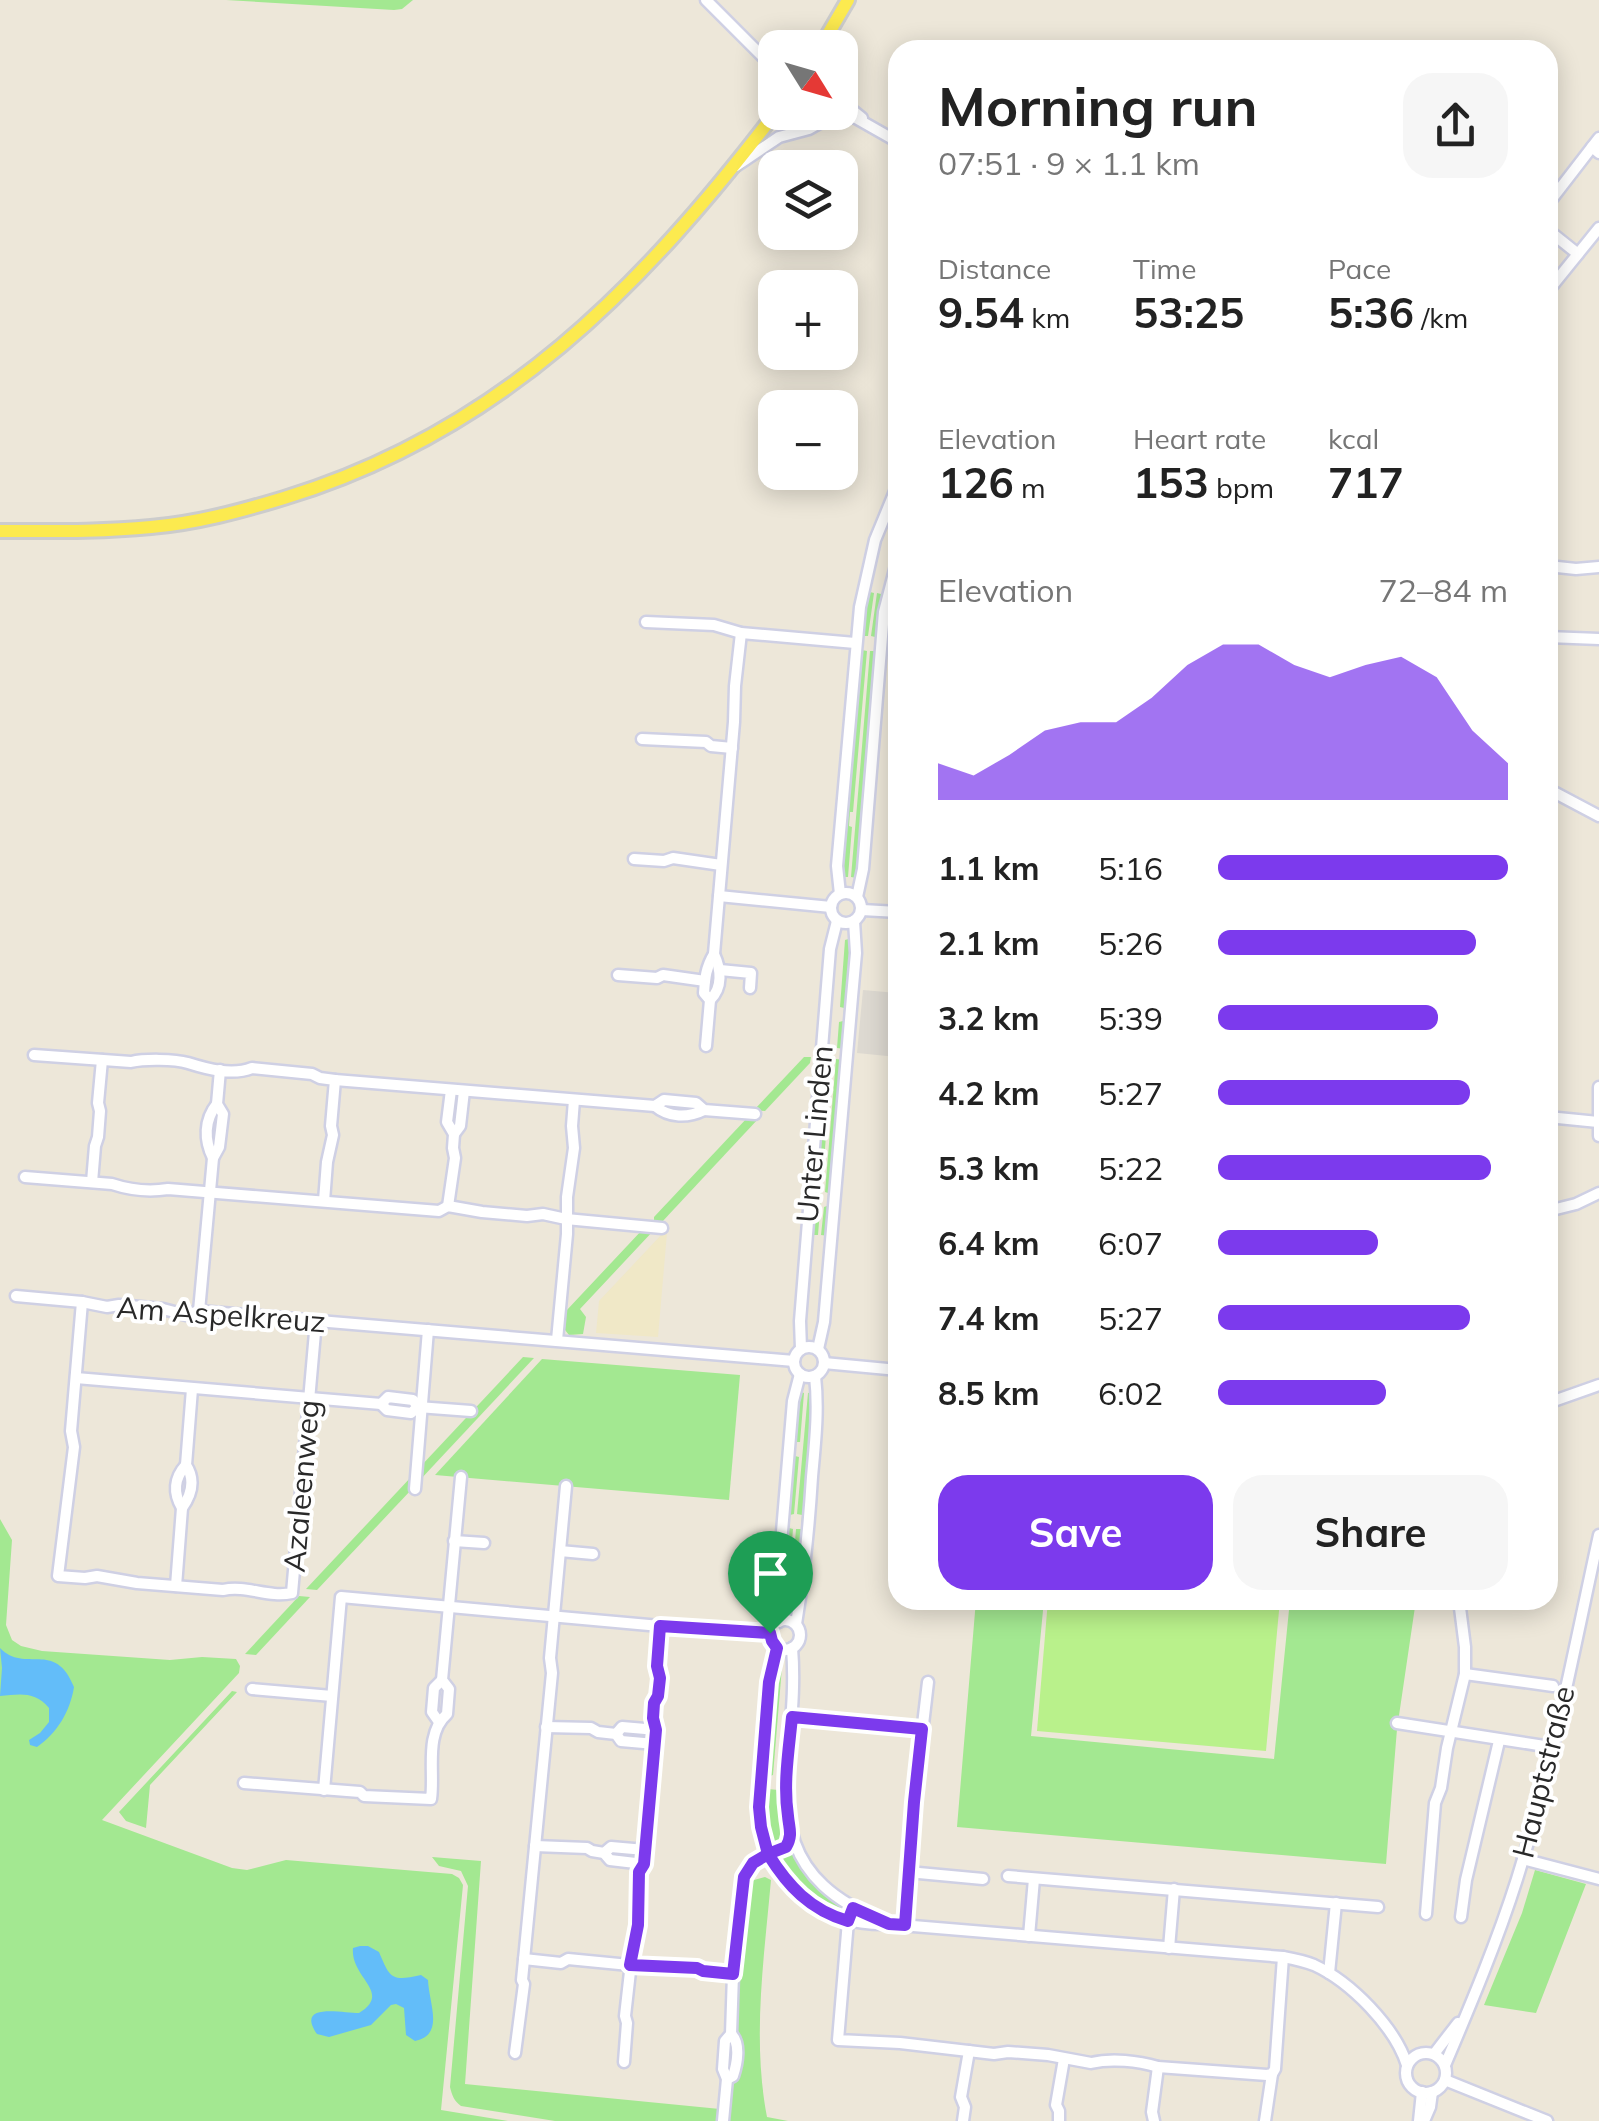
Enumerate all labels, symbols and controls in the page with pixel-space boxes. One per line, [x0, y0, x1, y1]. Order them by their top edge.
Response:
north arrow [758, 30, 858, 130]
map controls [758, 30, 858, 490]
text: Morning run [938, 71, 1258, 140]
button: share [1403, 73, 1508, 178]
text: 07:51 · 9 × 1.1 km [938, 143, 1200, 183]
button: layers [758, 150, 858, 250]
text: Distance [938, 251, 1051, 286]
text: Time [1133, 251, 1196, 286]
text: Pace [1328, 251, 1391, 286]
button: + [758, 270, 858, 370]
text: 9.54 [938, 286, 1024, 339]
text: 53:25 [1133, 286, 1244, 339]
text: 5:36 [1328, 286, 1414, 339]
text: km [1024, 300, 1070, 335]
text: /km [1414, 300, 1468, 335]
button: − [758, 390, 858, 490]
text: Elevation [938, 421, 1056, 456]
text: Heart rate [1133, 421, 1266, 456]
text: kcal [1328, 421, 1379, 456]
text: 126 [938, 456, 1014, 509]
text: 153 [1133, 456, 1209, 509]
text: 717 [1328, 456, 1404, 509]
text: m [1014, 470, 1046, 505]
text: bpm [1209, 470, 1274, 505]
text: Elevation [938, 570, 1073, 610]
text: 72–84 m [1379, 570, 1508, 610]
text: 1.1 km [938, 848, 1040, 888]
text: 5:16 [1098, 848, 1163, 888]
text: 2.1 km [938, 923, 1040, 963]
text: 5:26 [1098, 923, 1163, 963]
text: 3.2 km [938, 998, 1040, 1038]
text: 5:39 [1098, 998, 1163, 1038]
street label: Unter Linden [787, 1044, 841, 1224]
text: 4.2 km [938, 1073, 1040, 1113]
text: 5:27 [1098, 1073, 1163, 1113]
text: 5.3 km [938, 1148, 1040, 1188]
text: 5:22 [1098, 1148, 1163, 1188]
text: 6.4 km [938, 1223, 1040, 1263]
text: 6:07 [1098, 1223, 1163, 1263]
street label: Am Aspelkreuz [115, 1288, 327, 1340]
text: 7.4 km [938, 1298, 1040, 1338]
text: 5:27 [1098, 1298, 1163, 1338]
text: 8.5 km [938, 1373, 1040, 1413]
text: 6:02 [1098, 1373, 1163, 1413]
street label: Azaleenweg [275, 1398, 327, 1574]
button: Save [938, 1475, 1213, 1590]
button: Share [1233, 1475, 1508, 1590]
pin [728, 1531, 813, 1634]
icon: arrive [743, 1546, 798, 1601]
street label: Hauptstraße [1503, 1682, 1583, 1862]

